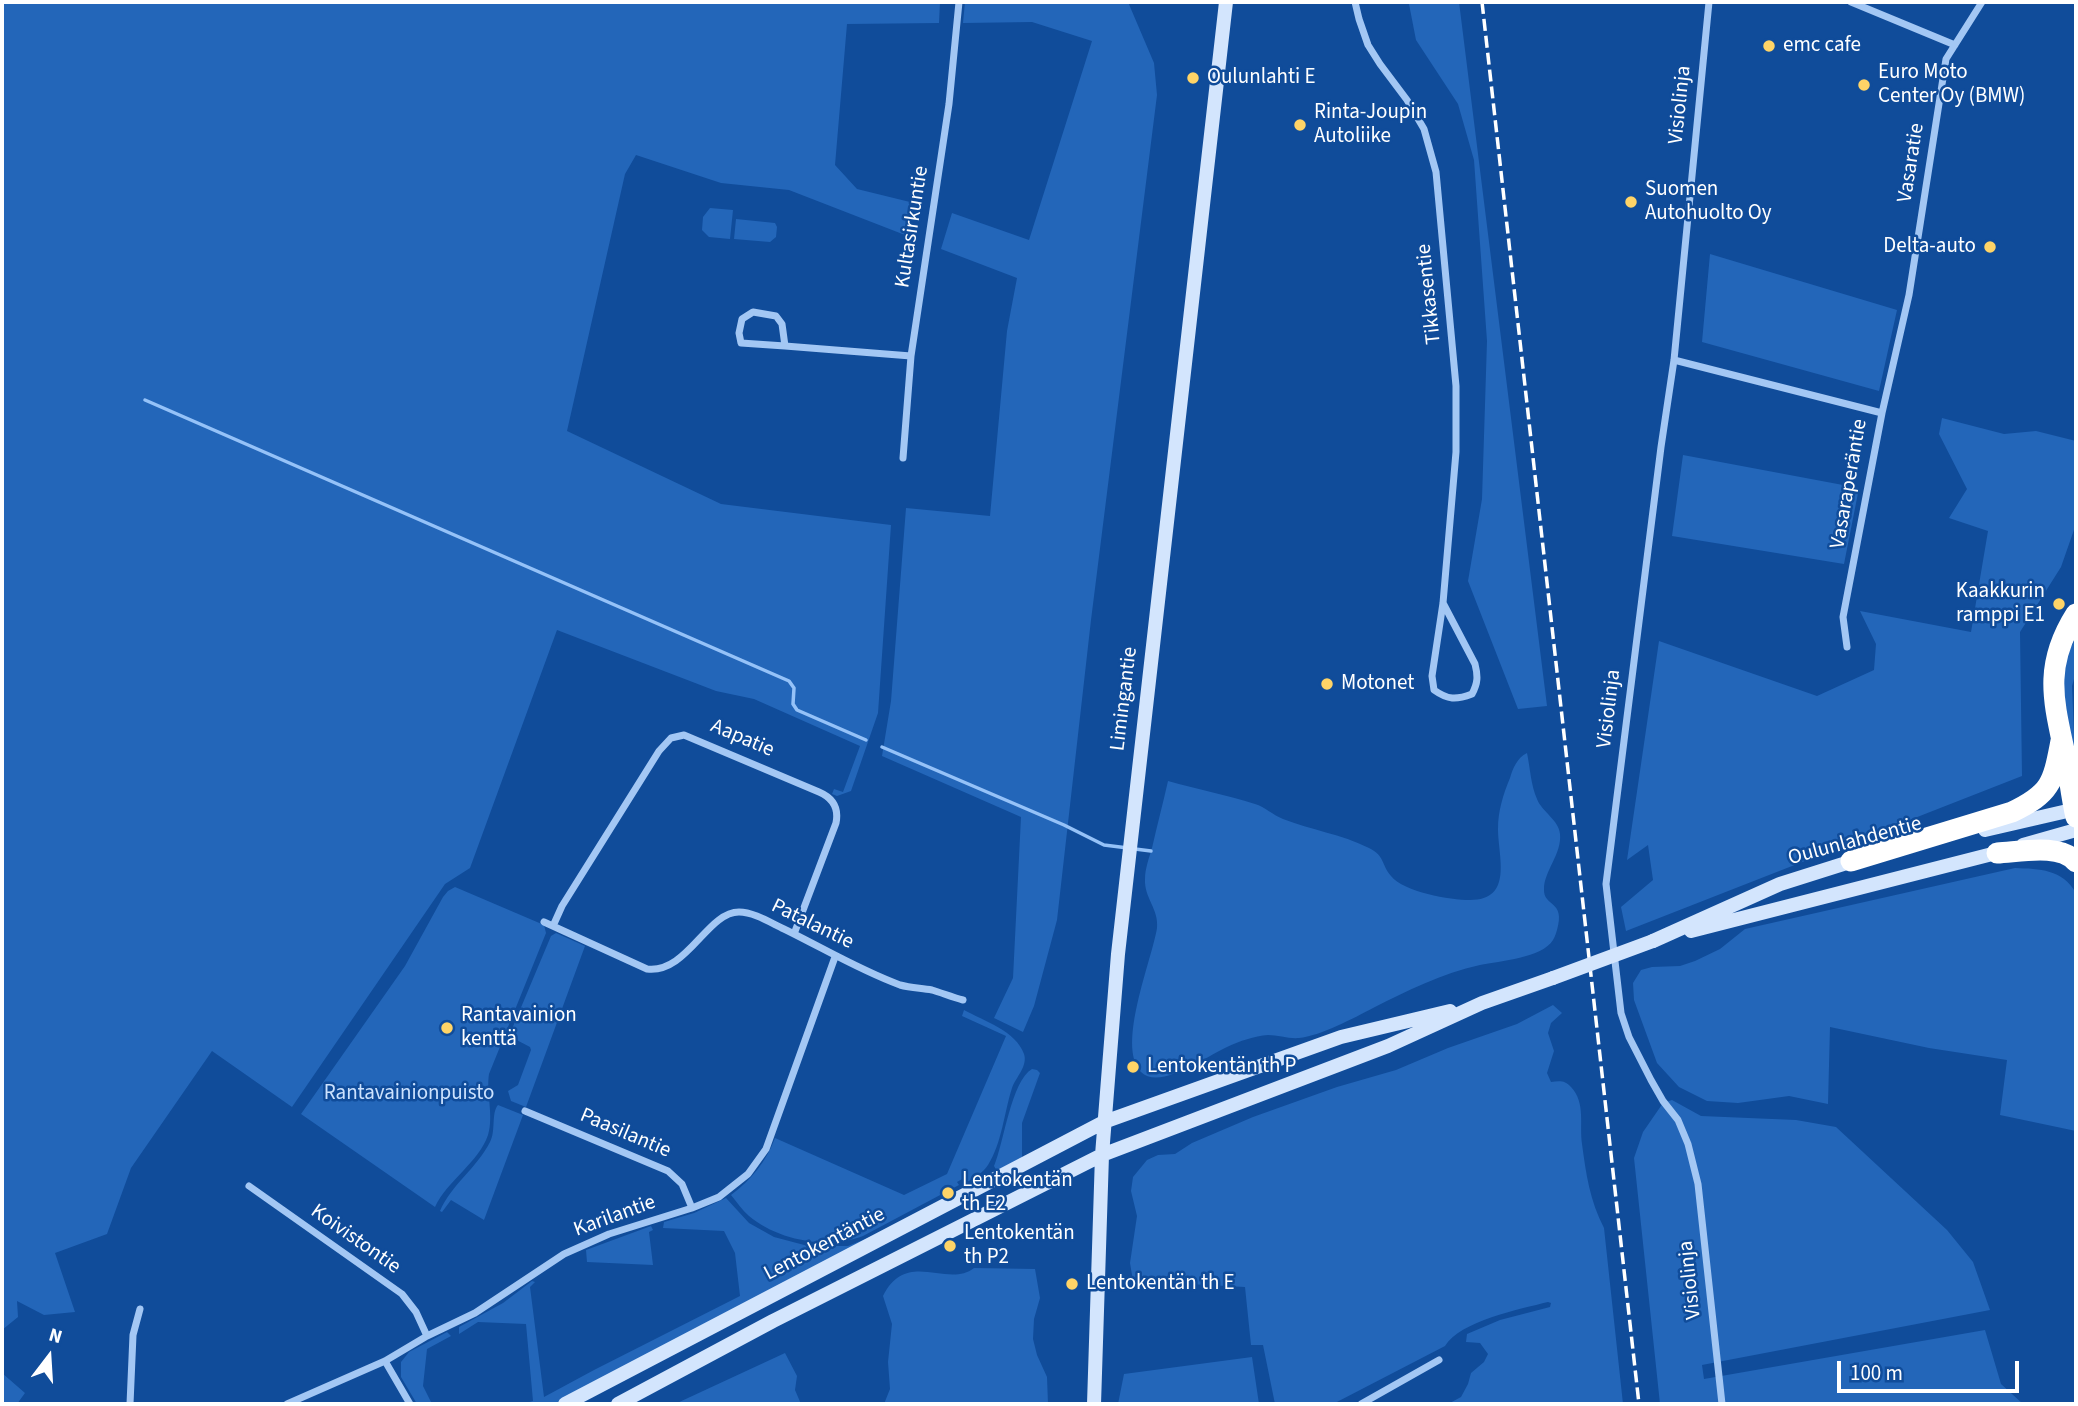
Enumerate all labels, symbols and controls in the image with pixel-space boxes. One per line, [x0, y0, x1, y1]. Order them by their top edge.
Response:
place label: emc cafe [1783, 33, 1861, 59]
marker: emc cafe [1761, 38, 1777, 54]
place label: Euro Moto Center Oy (BMW) [1878, 60, 2025, 110]
street label: Visiolinja [1664, 64, 1698, 146]
place label: Oulunlahti E [1207, 65, 1316, 91]
marker: Oulunlahti E [1185, 70, 1201, 86]
marker: Euro Moto Center Oy (BMW) [1856, 77, 1872, 93]
place label: Rinta-Joupin Autoliike [1314, 100, 1427, 150]
marker: Rinta-Joupin Autoliike [1292, 117, 1308, 133]
street label: Vasaratie [1893, 121, 1931, 205]
street label: Kultasirkuntie [891, 164, 935, 290]
place label: Suomen Autohuolto Oy [1645, 177, 1772, 227]
marker: Suomen Autohuolto Oy [1623, 194, 1639, 210]
place label: Delta-auto [1883, 234, 1976, 260]
marker: Delta-auto [1982, 239, 1998, 255]
street label: Tikkasentie [1412, 242, 1448, 346]
street label: Vasaraperäntie [1826, 417, 1874, 551]
place label: Kaakkurin ramppi E1 [1956, 579, 2045, 629]
marker: Kaakkurin ramppi E1 [2051, 596, 2067, 612]
street label: Limingantie [1106, 646, 1144, 752]
street label: Visiolinja [1593, 668, 1627, 750]
place label: Motonet [1341, 671, 1414, 697]
marker: Motonet [1319, 676, 1335, 692]
street label: Aapatie [706, 714, 778, 764]
street label: Oulunlahdentie [1785, 812, 1925, 872]
street label: Patalantie [767, 894, 857, 956]
place label: Rantavainion kenttä [461, 1003, 577, 1053]
marker: Rantavainion kenttä [439, 1020, 455, 1036]
place label: Lentokentän th P [1147, 1054, 1297, 1080]
marker: Lentokentän th P [1125, 1059, 1141, 1075]
park label: Rantavainionpuisto [324, 1081, 494, 1107]
street label: Paasilantie [576, 1104, 674, 1164]
place label: Lentokentän th E2 [962, 1168, 1073, 1218]
marker: Lentokentän th E2 [940, 1185, 956, 1201]
street label: Karilantie [571, 1191, 659, 1243]
street label: Koivistontie [305, 1200, 405, 1280]
street label: Lentokentäntie [760, 1203, 890, 1287]
place label: Lentokentän th P2 [964, 1221, 1075, 1271]
marker: Lentokentän th P2 [942, 1238, 958, 1254]
street label: Visiolinja [1674, 1239, 1708, 1321]
place label: Lentokentän th E [1086, 1271, 1235, 1297]
marker: Lentokentän th E [1064, 1276, 1080, 1292]
north arrow [14, 1322, 84, 1392]
text: N [45, 1322, 65, 1351]
scale bar [1840, 1346, 2022, 1390]
text: 100 m [1850, 1358, 1903, 1388]

